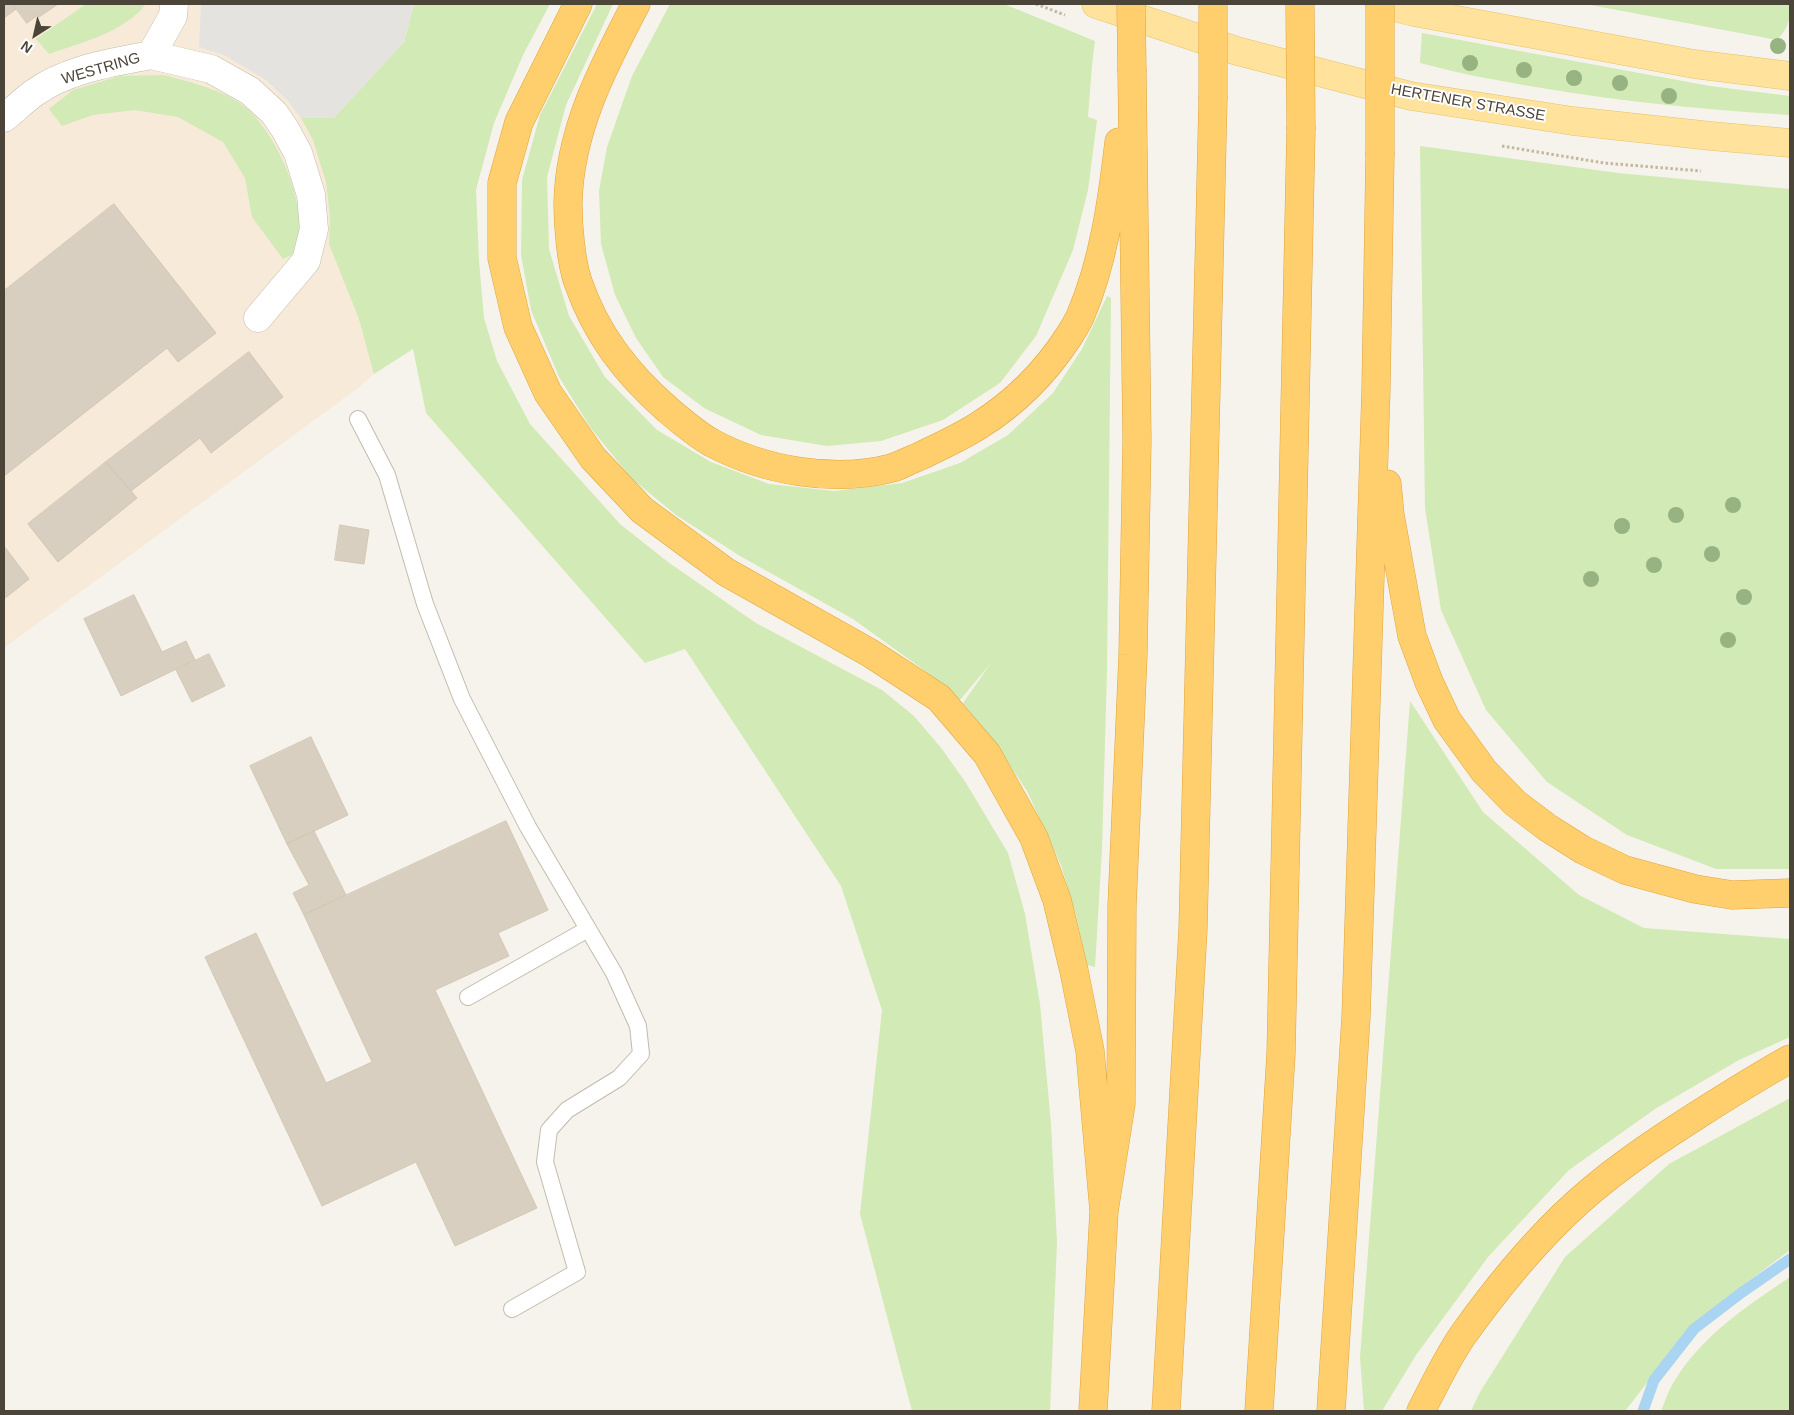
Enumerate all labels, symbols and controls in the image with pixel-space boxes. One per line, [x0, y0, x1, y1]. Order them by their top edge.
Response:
north arrow [10, 10, 60, 60]
text: N [18, 38, 35, 57]
street label: WESTRING [60, 49, 142, 89]
street label: HERTENER STRASSE [1389, 81, 1547, 125]

